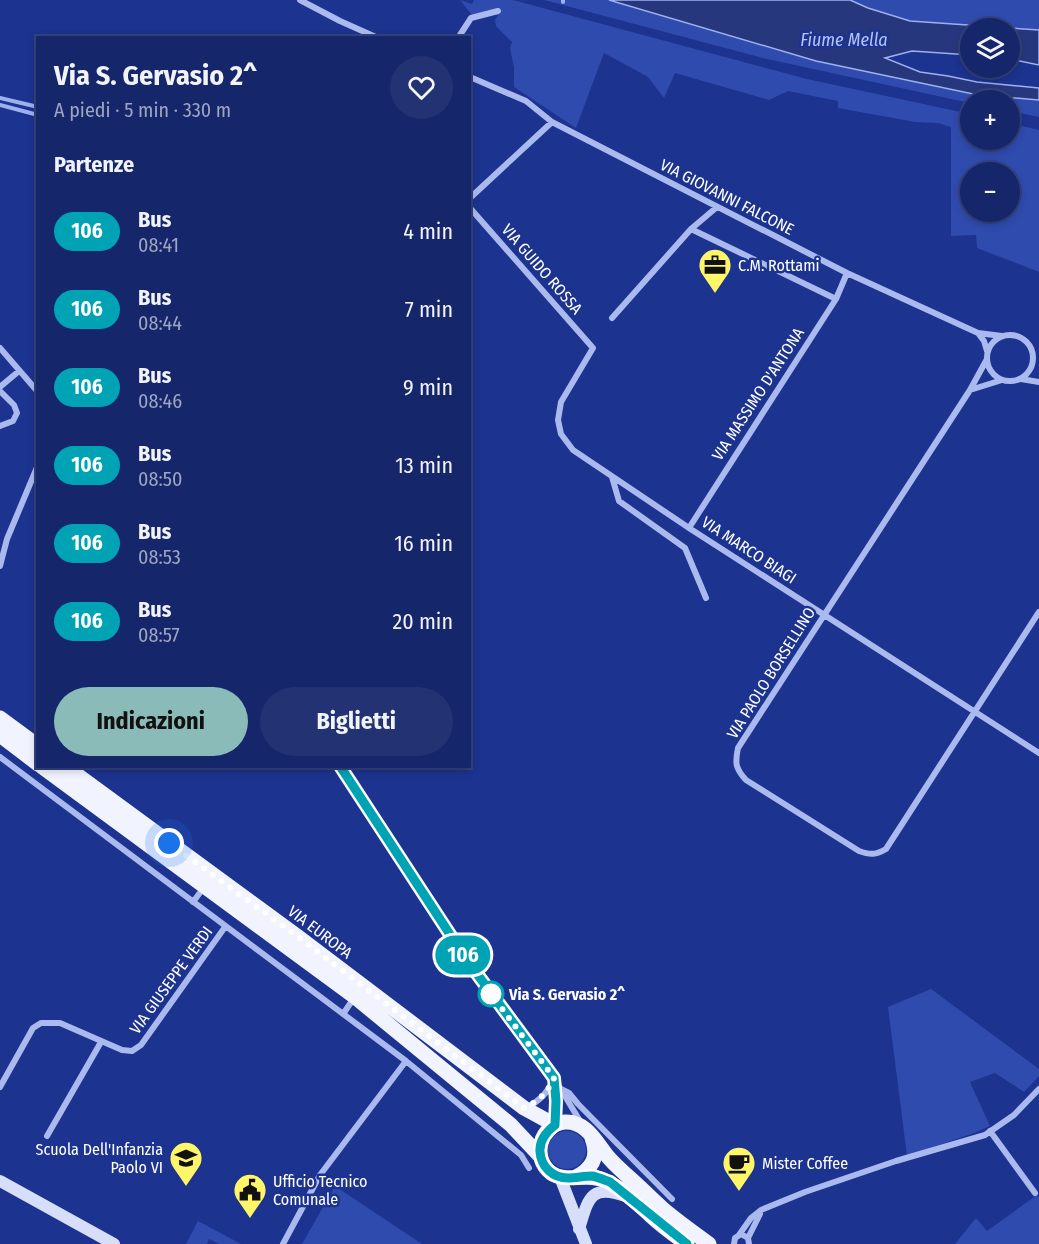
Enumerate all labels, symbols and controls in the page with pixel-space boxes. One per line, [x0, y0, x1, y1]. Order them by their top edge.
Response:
map controls [960, 18, 1020, 222]
button: layers [960, 18, 1020, 78]
water label: Fiume Mella [800, 29, 888, 51]
button: heart [390, 56, 453, 119]
text: Via S. Gervasio 2^ [54, 59, 257, 92]
button: + [960, 90, 1020, 150]
text: A piedi · 5 min · 330 m [54, 98, 231, 122]
text: Partenze [54, 151, 134, 178]
street label: VIA GIOVANNI FALCONE [657, 155, 797, 239]
button: − [960, 162, 1020, 222]
text: Bus [138, 206, 171, 233]
text: 106 [71, 218, 103, 244]
text: 4 min [403, 218, 453, 245]
street label: VIA GUIDO ROSSA [498, 220, 587, 318]
text: 08:41 [138, 233, 179, 257]
office icon: C.M. Rottami [697, 247, 733, 294]
place label: C.M. Rottami [738, 256, 819, 275]
text: Bus [138, 284, 171, 311]
text: 106 [71, 296, 103, 322]
text: 7 min [405, 296, 453, 323]
text: 08:44 [138, 311, 182, 335]
street label: VIA MASSIMO D'ANTONA [708, 324, 808, 464]
text: Bus [138, 362, 171, 389]
text: 106 [71, 374, 103, 400]
text: 9 min [403, 374, 453, 401]
text: 08:46 [138, 389, 182, 413]
text: Bus [138, 440, 171, 467]
text: 106 [71, 452, 103, 478]
text: 13 min [395, 452, 453, 479]
text: 08:50 [138, 467, 182, 491]
street label: VIA MARCO BIAGI [698, 512, 800, 588]
text: Bus [138, 518, 171, 545]
text: 106 [71, 530, 103, 556]
text: 16 min [394, 530, 453, 557]
text: 08:53 [138, 545, 181, 569]
text: Bus [138, 596, 171, 623]
street label: VIA PAOLO BORSELLINO [723, 604, 819, 742]
text: 106 [71, 608, 103, 634]
text: 20 min [393, 608, 453, 635]
text: 08:57 [138, 623, 180, 647]
button: Indicazioni [54, 687, 248, 756]
button: Biglietti [260, 687, 453, 756]
your location [154, 828, 184, 858]
street label: VIA EUROPA [284, 902, 356, 963]
street label: VIA GIUSEPPE VERDI [126, 922, 216, 1038]
line badge: 106 [428, 936, 498, 974]
text: 106 [447, 942, 479, 968]
marker: Via S. Gervasio 2^ [478, 981, 504, 1007]
place label: Via S. Gervasio 2^ [508, 985, 625, 1004]
place label: Scuola Dell'Infanzia Paolo VI [36, 1140, 163, 1177]
school or university icon: Scuola Dell'Infanzia Paolo VI [168, 1140, 204, 1187]
cafe icon: Mister Coffee [721, 1145, 757, 1192]
place label: Mister Coffee [762, 1154, 848, 1173]
public building icon: Ufficio Tecnico Comunale [232, 1172, 268, 1219]
place label: Ufficio Tecnico Comunale [273, 1172, 367, 1209]

